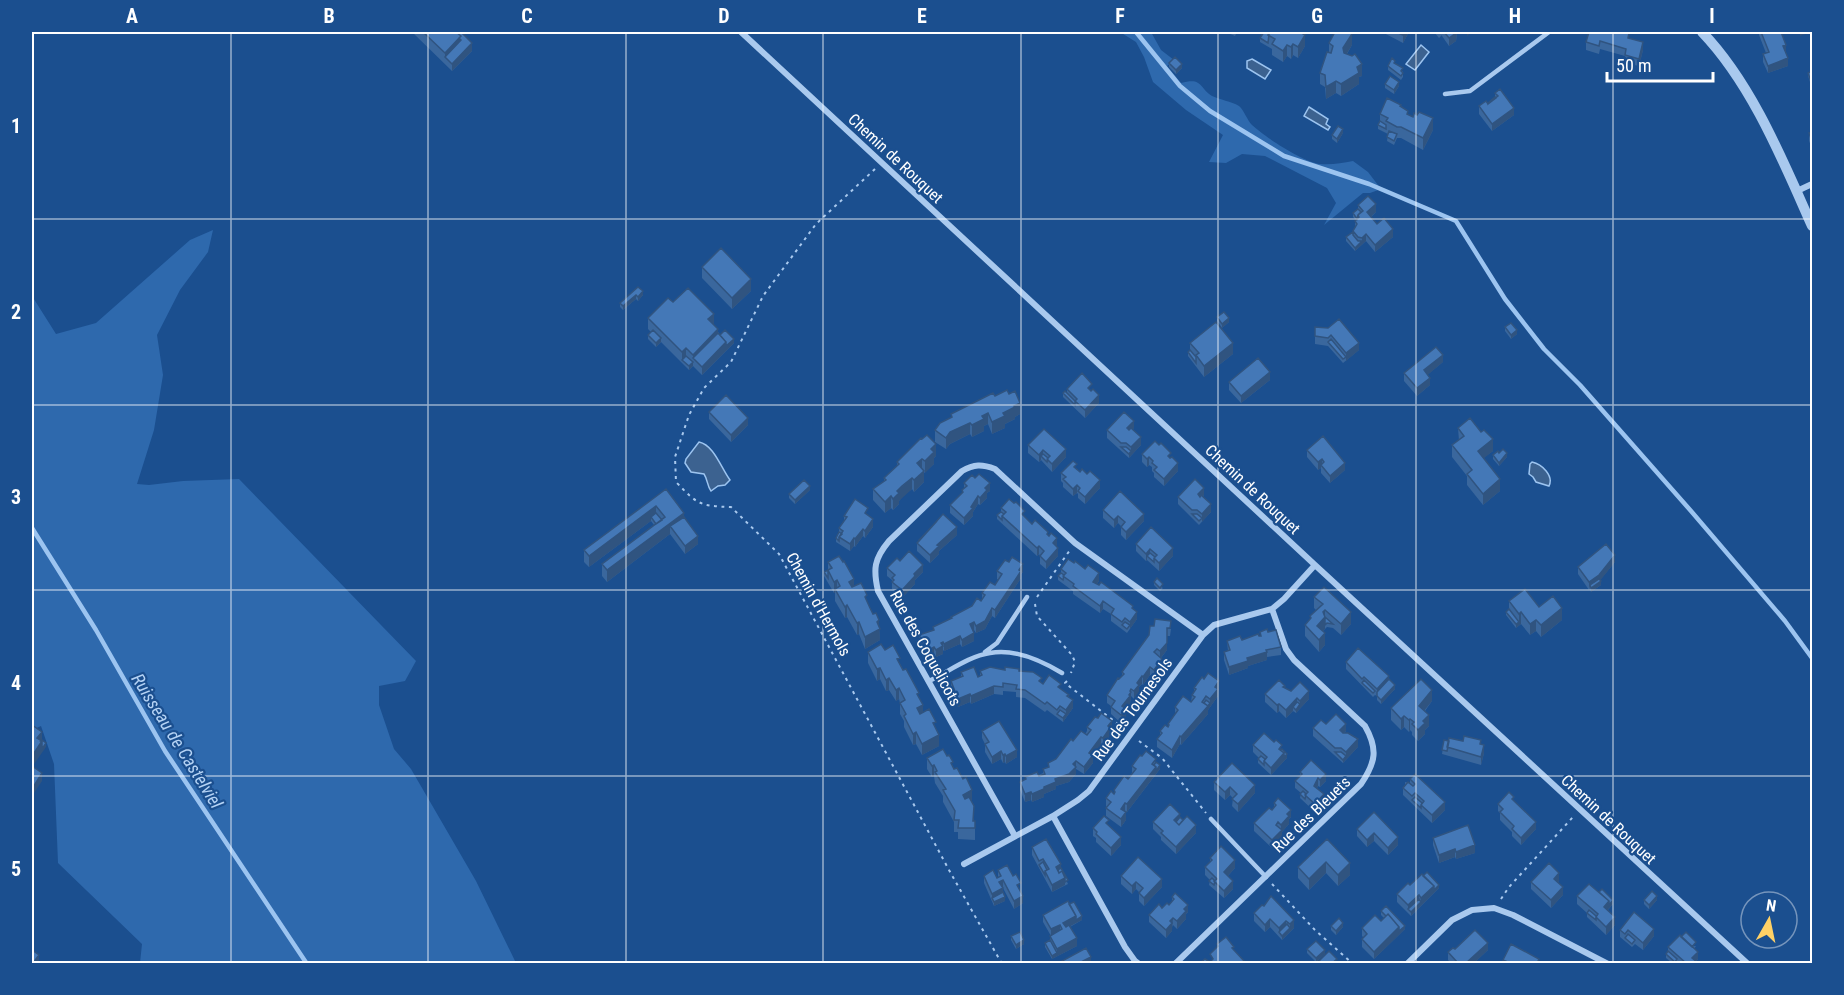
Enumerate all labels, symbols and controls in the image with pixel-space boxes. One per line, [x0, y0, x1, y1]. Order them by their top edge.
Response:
text: A [126, 4, 138, 28]
text: B [323, 4, 335, 28]
text: C [521, 4, 533, 28]
text: D [718, 4, 730, 28]
text: E [917, 4, 927, 28]
text: F [1115, 4, 1125, 28]
text: G [1311, 4, 1323, 28]
text: H [1509, 4, 1521, 28]
text: I [1709, 4, 1715, 28]
scale bar [1607, 45, 1714, 83]
text: 50 m [1616, 55, 1651, 76]
street label: Chemin de Rouquet [844, 110, 947, 207]
text: 1 [11, 114, 21, 138]
text: 2 [11, 300, 21, 324]
street label: Chemin de Rouquet [1201, 441, 1304, 538]
text: 3 [11, 485, 21, 509]
street label: Chemin d'Hermols [782, 549, 855, 659]
street label: Rue des Coquelicots [886, 587, 965, 709]
street label: Rue des Tournesols [1089, 654, 1176, 765]
water label: Ruisseau de Castelviel [127, 669, 228, 813]
text: 4 [11, 671, 21, 695]
street label: Chemin de Rouquet [1557, 771, 1660, 868]
street label: Rue des Bleuets [1268, 772, 1354, 856]
text: 5 [11, 857, 21, 881]
north arrow [1739, 890, 1799, 950]
text: N [1765, 896, 1778, 916]

